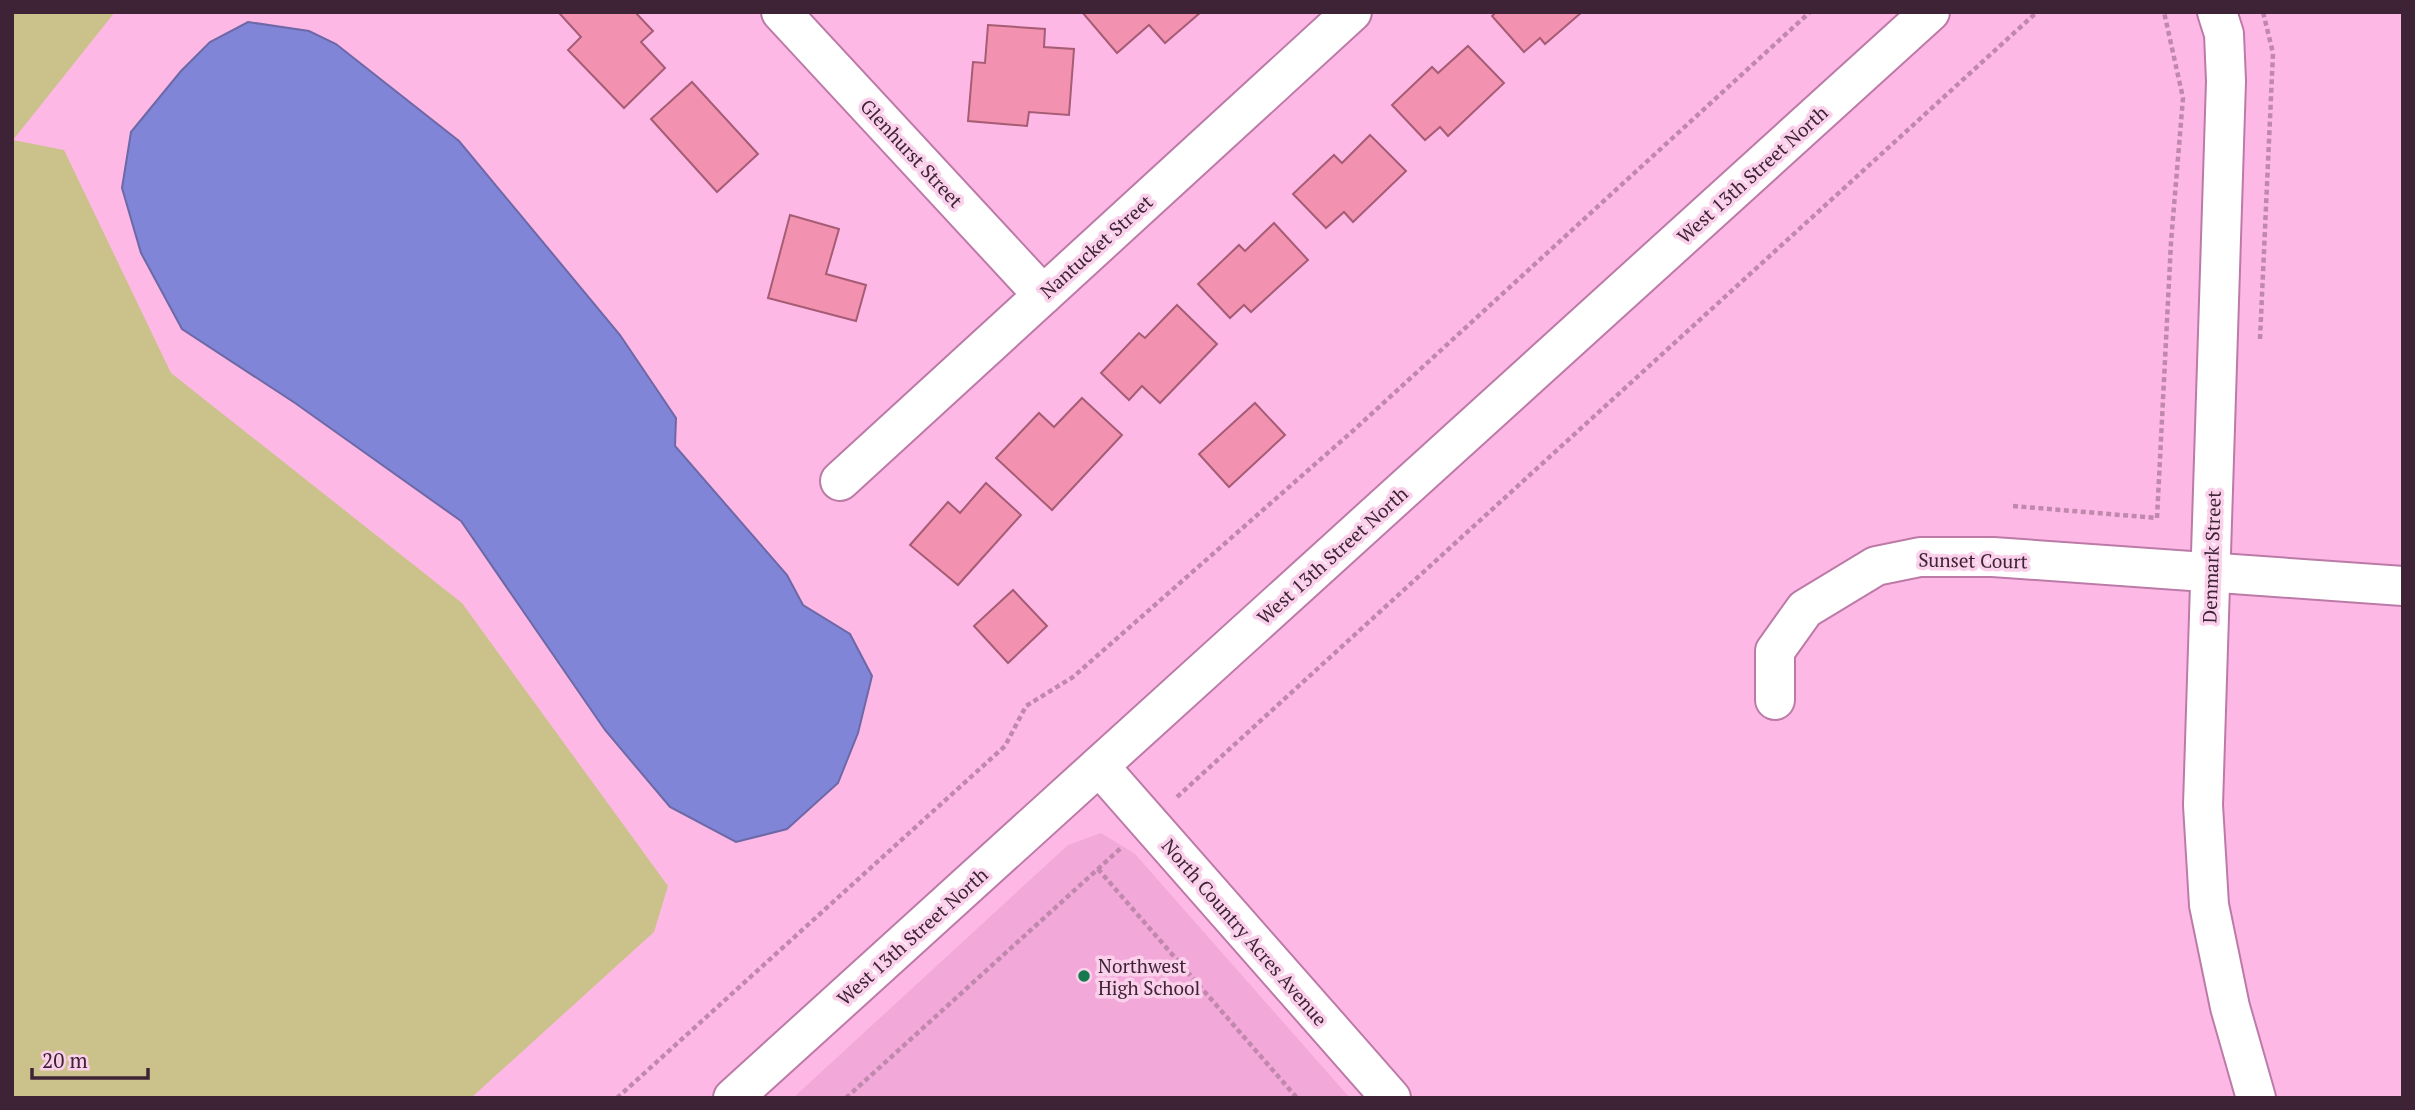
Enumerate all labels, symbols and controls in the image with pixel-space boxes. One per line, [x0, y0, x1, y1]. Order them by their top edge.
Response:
street label: Glenhurst Street [855, 93, 969, 213]
street label: West 13th Street North [1671, 100, 1833, 248]
street label: Nantucket Street [1034, 189, 1158, 303]
street label: West 13th Street North [1251, 481, 1413, 629]
street label: Denmark Street [2196, 490, 2226, 624]
street label: Sunset Court [1918, 547, 2028, 573]
street label: North Country Acres Avenue [1157, 833, 1333, 1031]
street label: West 13th Street North [831, 862, 993, 1010]
place label: Northwest High School [1098, 953, 1200, 1000]
marker: Northwest High School [1076, 968, 1092, 984]
scale bar [32, 1036, 147, 1080]
text: 20 m [42, 1046, 88, 1074]

